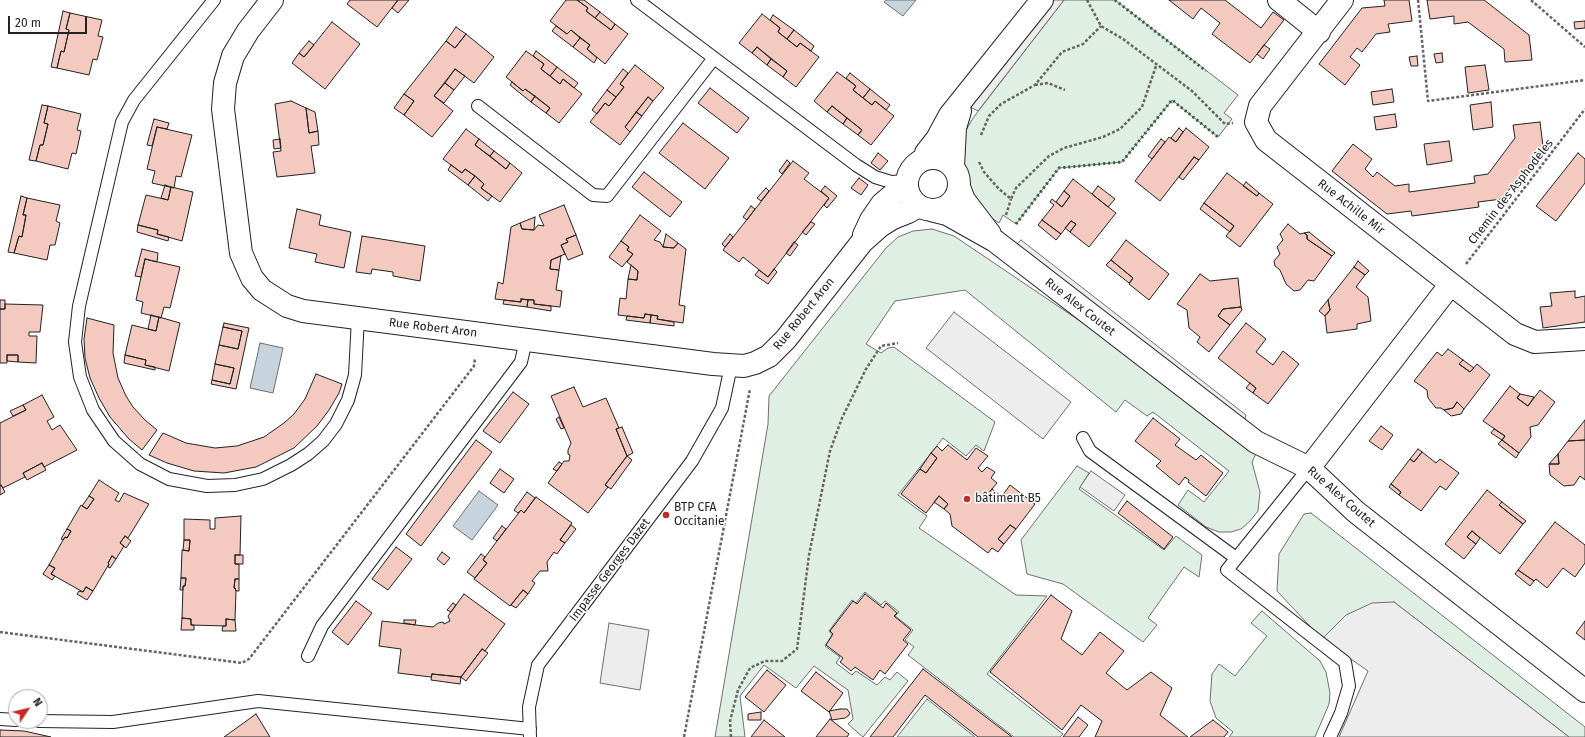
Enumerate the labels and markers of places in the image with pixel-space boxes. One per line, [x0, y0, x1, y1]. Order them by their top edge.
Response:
place label: bâtiment B5 [975, 492, 1041, 506]
marker: bâtiment B5 [962, 494, 972, 504]
place label: BTP CFA Occitanie [674, 501, 725, 529]
marker: BTP CFA Occitanie [661, 510, 671, 520]

